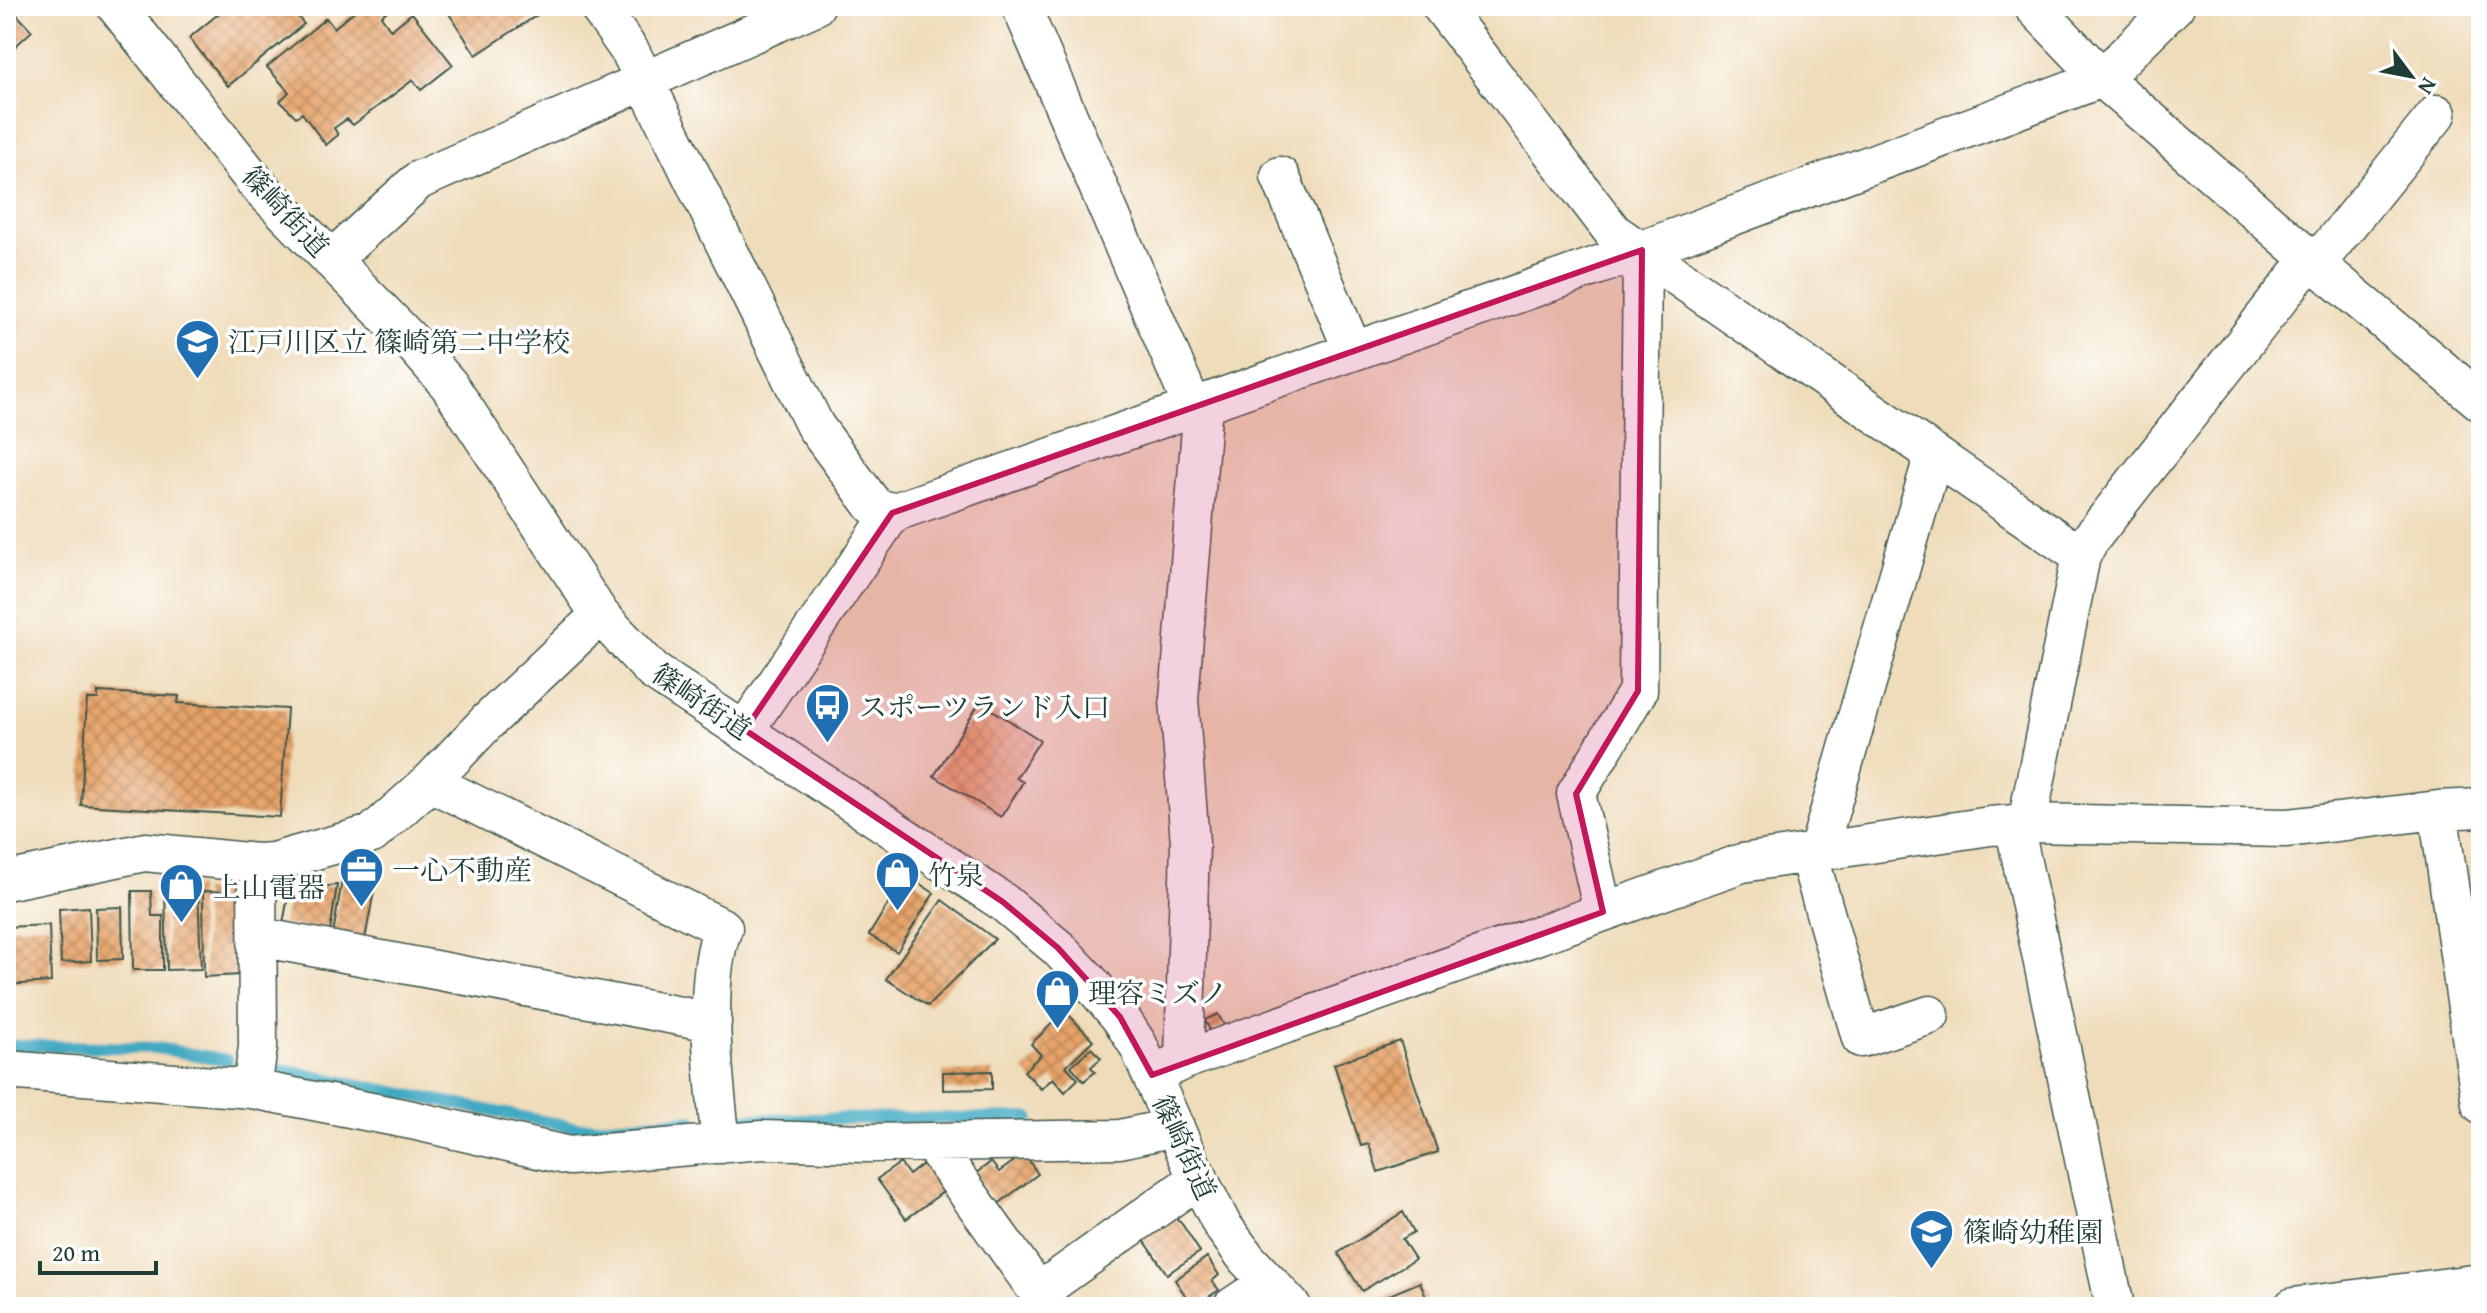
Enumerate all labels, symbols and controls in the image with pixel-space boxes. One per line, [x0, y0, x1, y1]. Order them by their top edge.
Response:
north arrow [2371, 36, 2451, 116]
text: N [2410, 72, 2445, 102]
street label: 篠崎街道 [233, 156, 339, 266]
school or university icon: 江戸川区立 篠崎第二中学校 [173, 317, 221, 380]
place label: 江戸川区立 篠崎第二中学校 [228, 321, 570, 362]
street label: 篠崎街道 [644, 653, 760, 749]
bus stop icon: スポーツランド入口 [804, 682, 852, 745]
place label: スポーツランド入口 [859, 686, 1110, 727]
office icon: 一心不動産 [337, 845, 385, 908]
place label: 一心不動産 [392, 849, 532, 890]
shop icon: 竹泉 [873, 850, 921, 913]
place label: 竹泉 [928, 854, 984, 895]
shop icon: 上山電器 [158, 862, 206, 925]
place label: 上山電器 [213, 866, 325, 907]
shop icon: 理容ミズノ [1033, 968, 1081, 1031]
place label: 理容ミズノ [1088, 972, 1228, 1013]
street label: 篠崎街道 [1143, 1088, 1227, 1206]
school or university icon: 篠崎幼稚園 [1908, 1207, 1956, 1270]
place label: 篠崎幼稚園 [1963, 1211, 2103, 1252]
scale bar [40, 1225, 156, 1275]
text: 20 m [52, 1235, 100, 1270]

